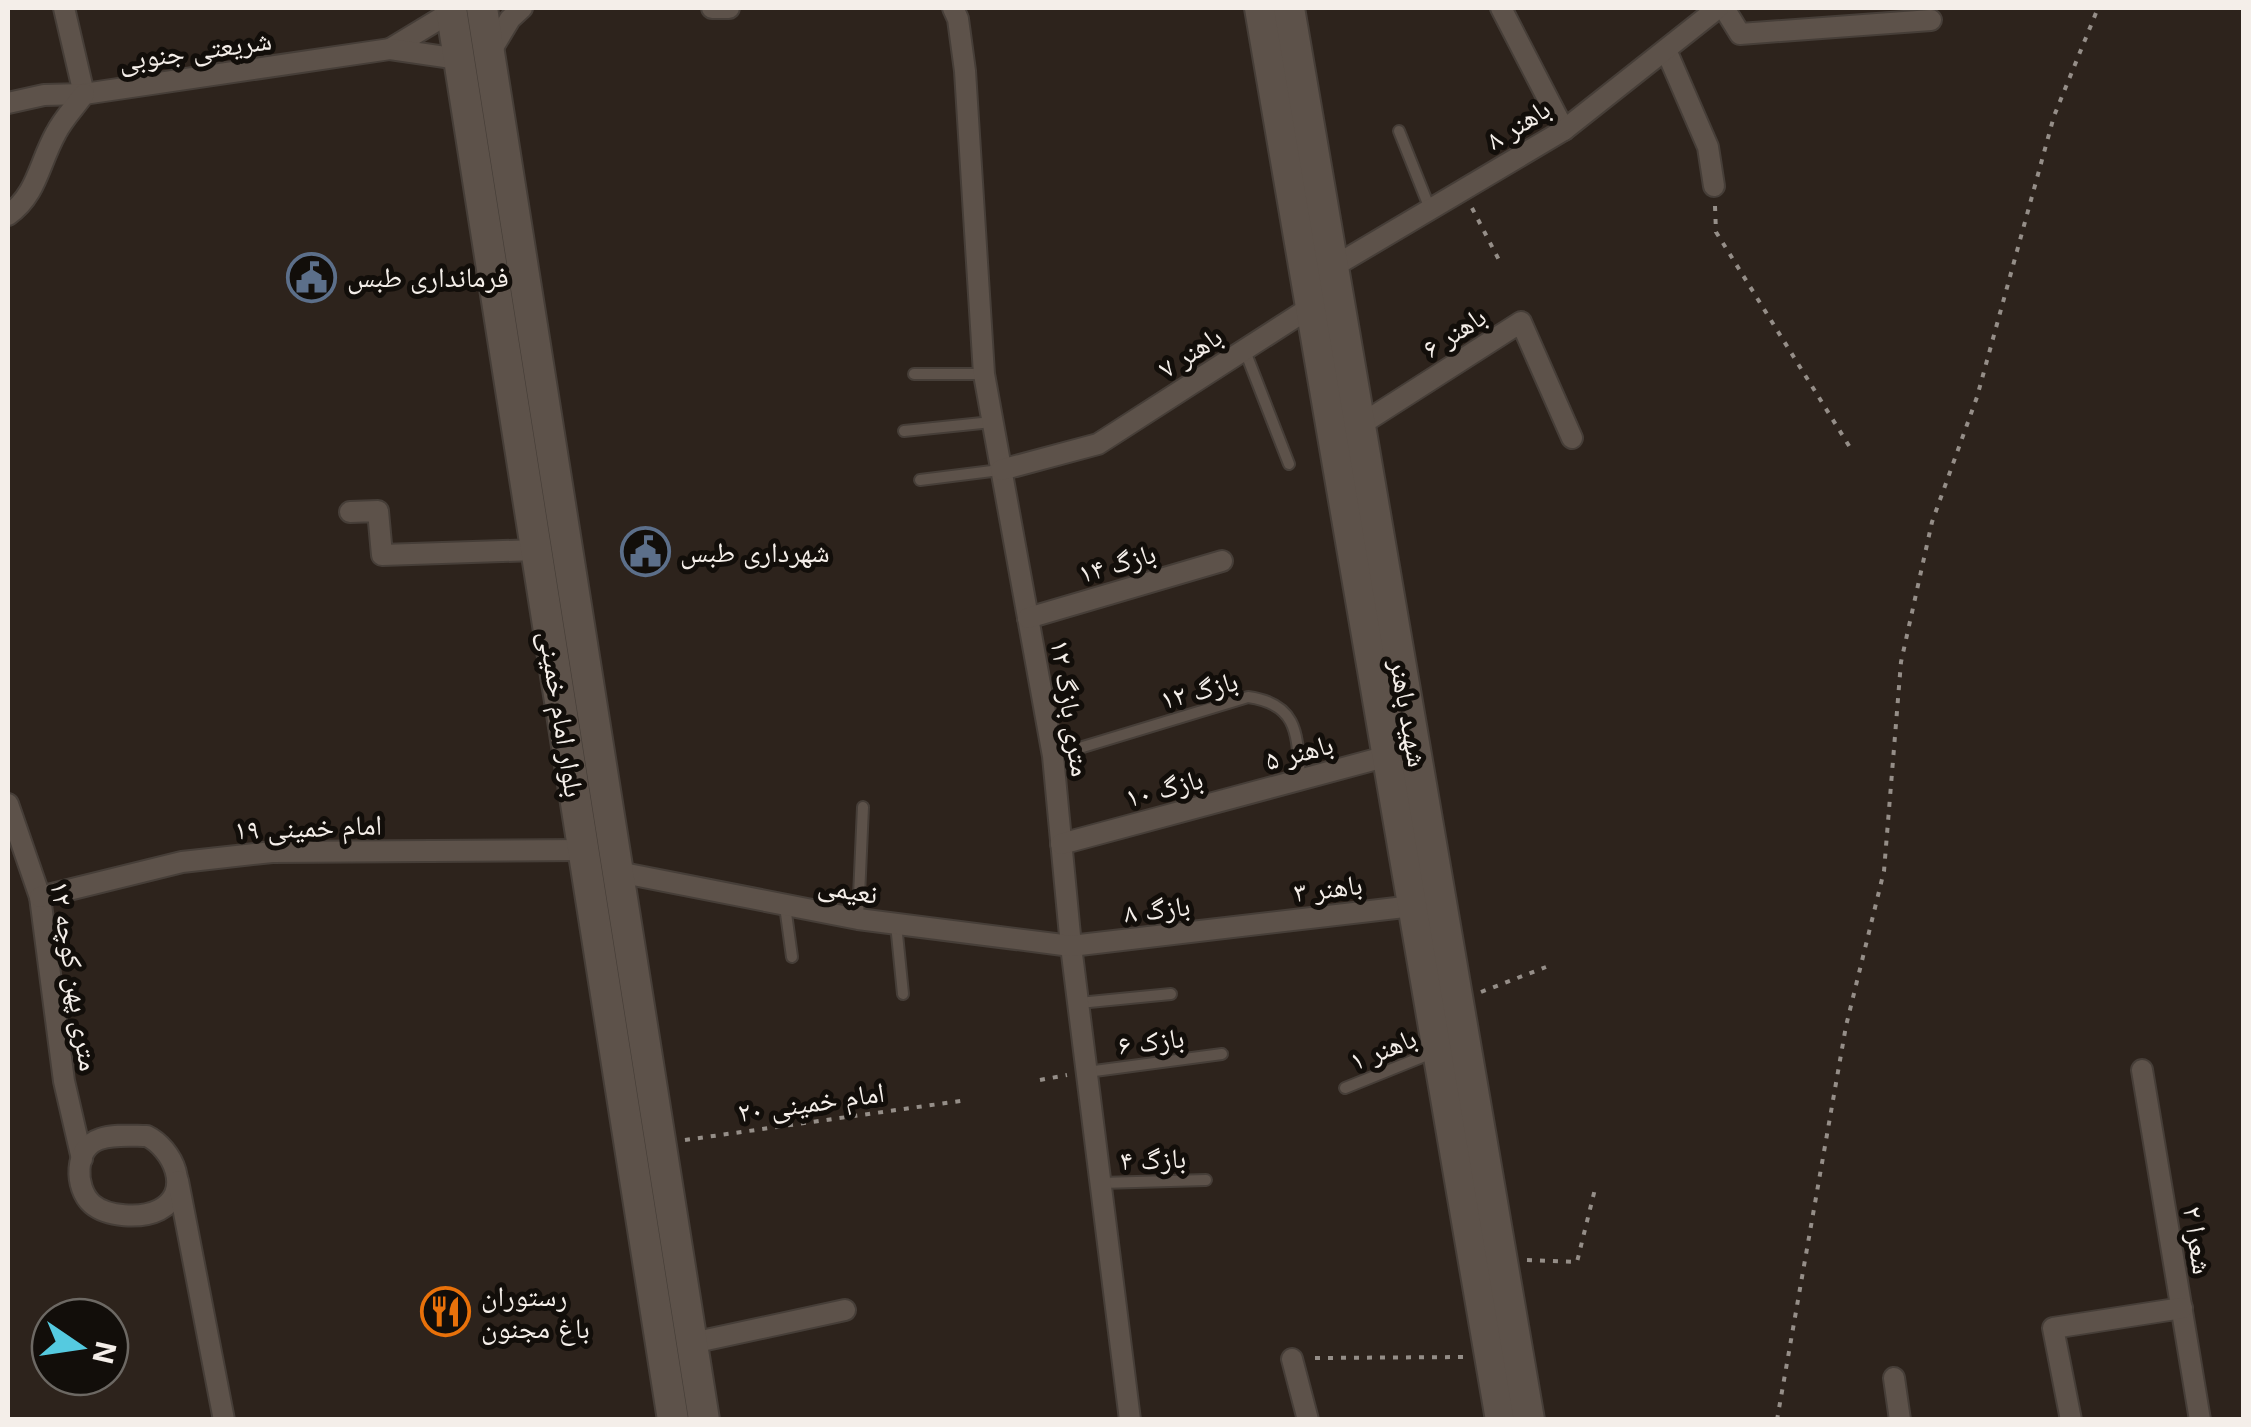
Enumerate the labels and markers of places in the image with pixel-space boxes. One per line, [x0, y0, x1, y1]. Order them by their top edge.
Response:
public building icon: فرمانداری طبس [286, 251, 338, 303]
place label: فرمانداری طبس [347, 260, 509, 295]
public building icon: شهرداری طبس [619, 526, 671, 578]
place label: شهرداری طبس [680, 535, 830, 570]
place label: رستوران باغ مجنون [481, 1279, 590, 1346]
restaurant icon: رستوران باغ مجنون [420, 1286, 472, 1338]

